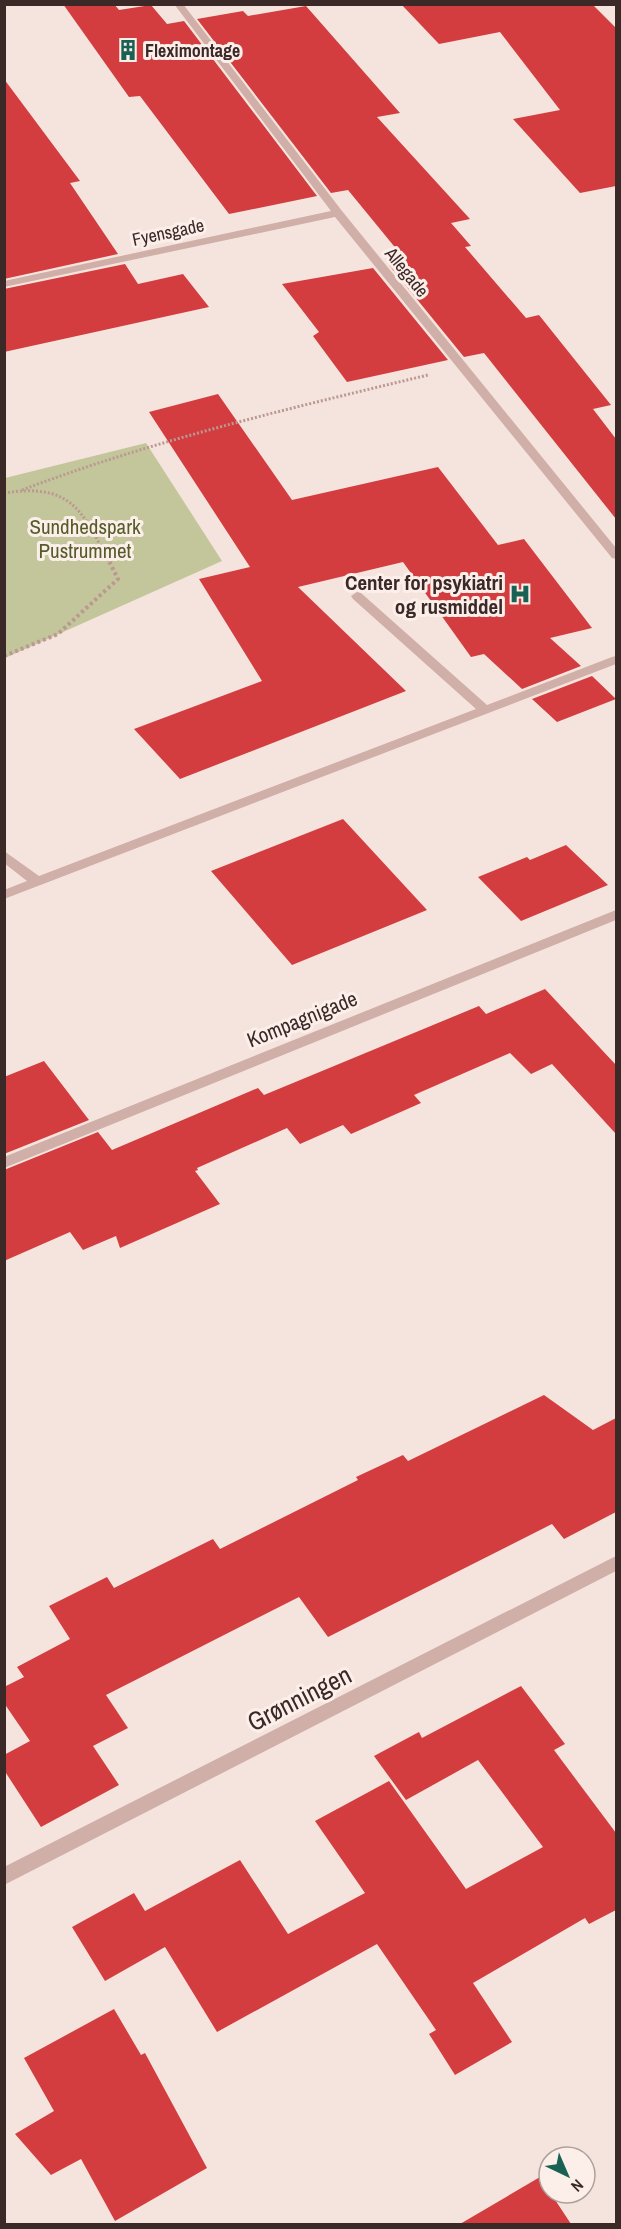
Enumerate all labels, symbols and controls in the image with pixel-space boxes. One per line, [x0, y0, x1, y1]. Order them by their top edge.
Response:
building icon: Fleximontage [116, 38, 140, 62]
place label: Fleximontage [145, 38, 240, 63]
street label: Fyensgade [130, 212, 206, 252]
street label: Allegade [379, 241, 435, 302]
park label: Sundhedspark Pustrummet [29, 512, 141, 565]
place label: Center for psykiatri og rusmiddel [345, 568, 503, 621]
hospital icon: Center for psykiatri og rusmiddel [508, 582, 532, 606]
street label: Kompagnigade [242, 984, 362, 1054]
street label: Grønningen [241, 1657, 357, 1739]
north arrow [537, 2145, 597, 2205]
text: N [566, 2175, 588, 2197]

